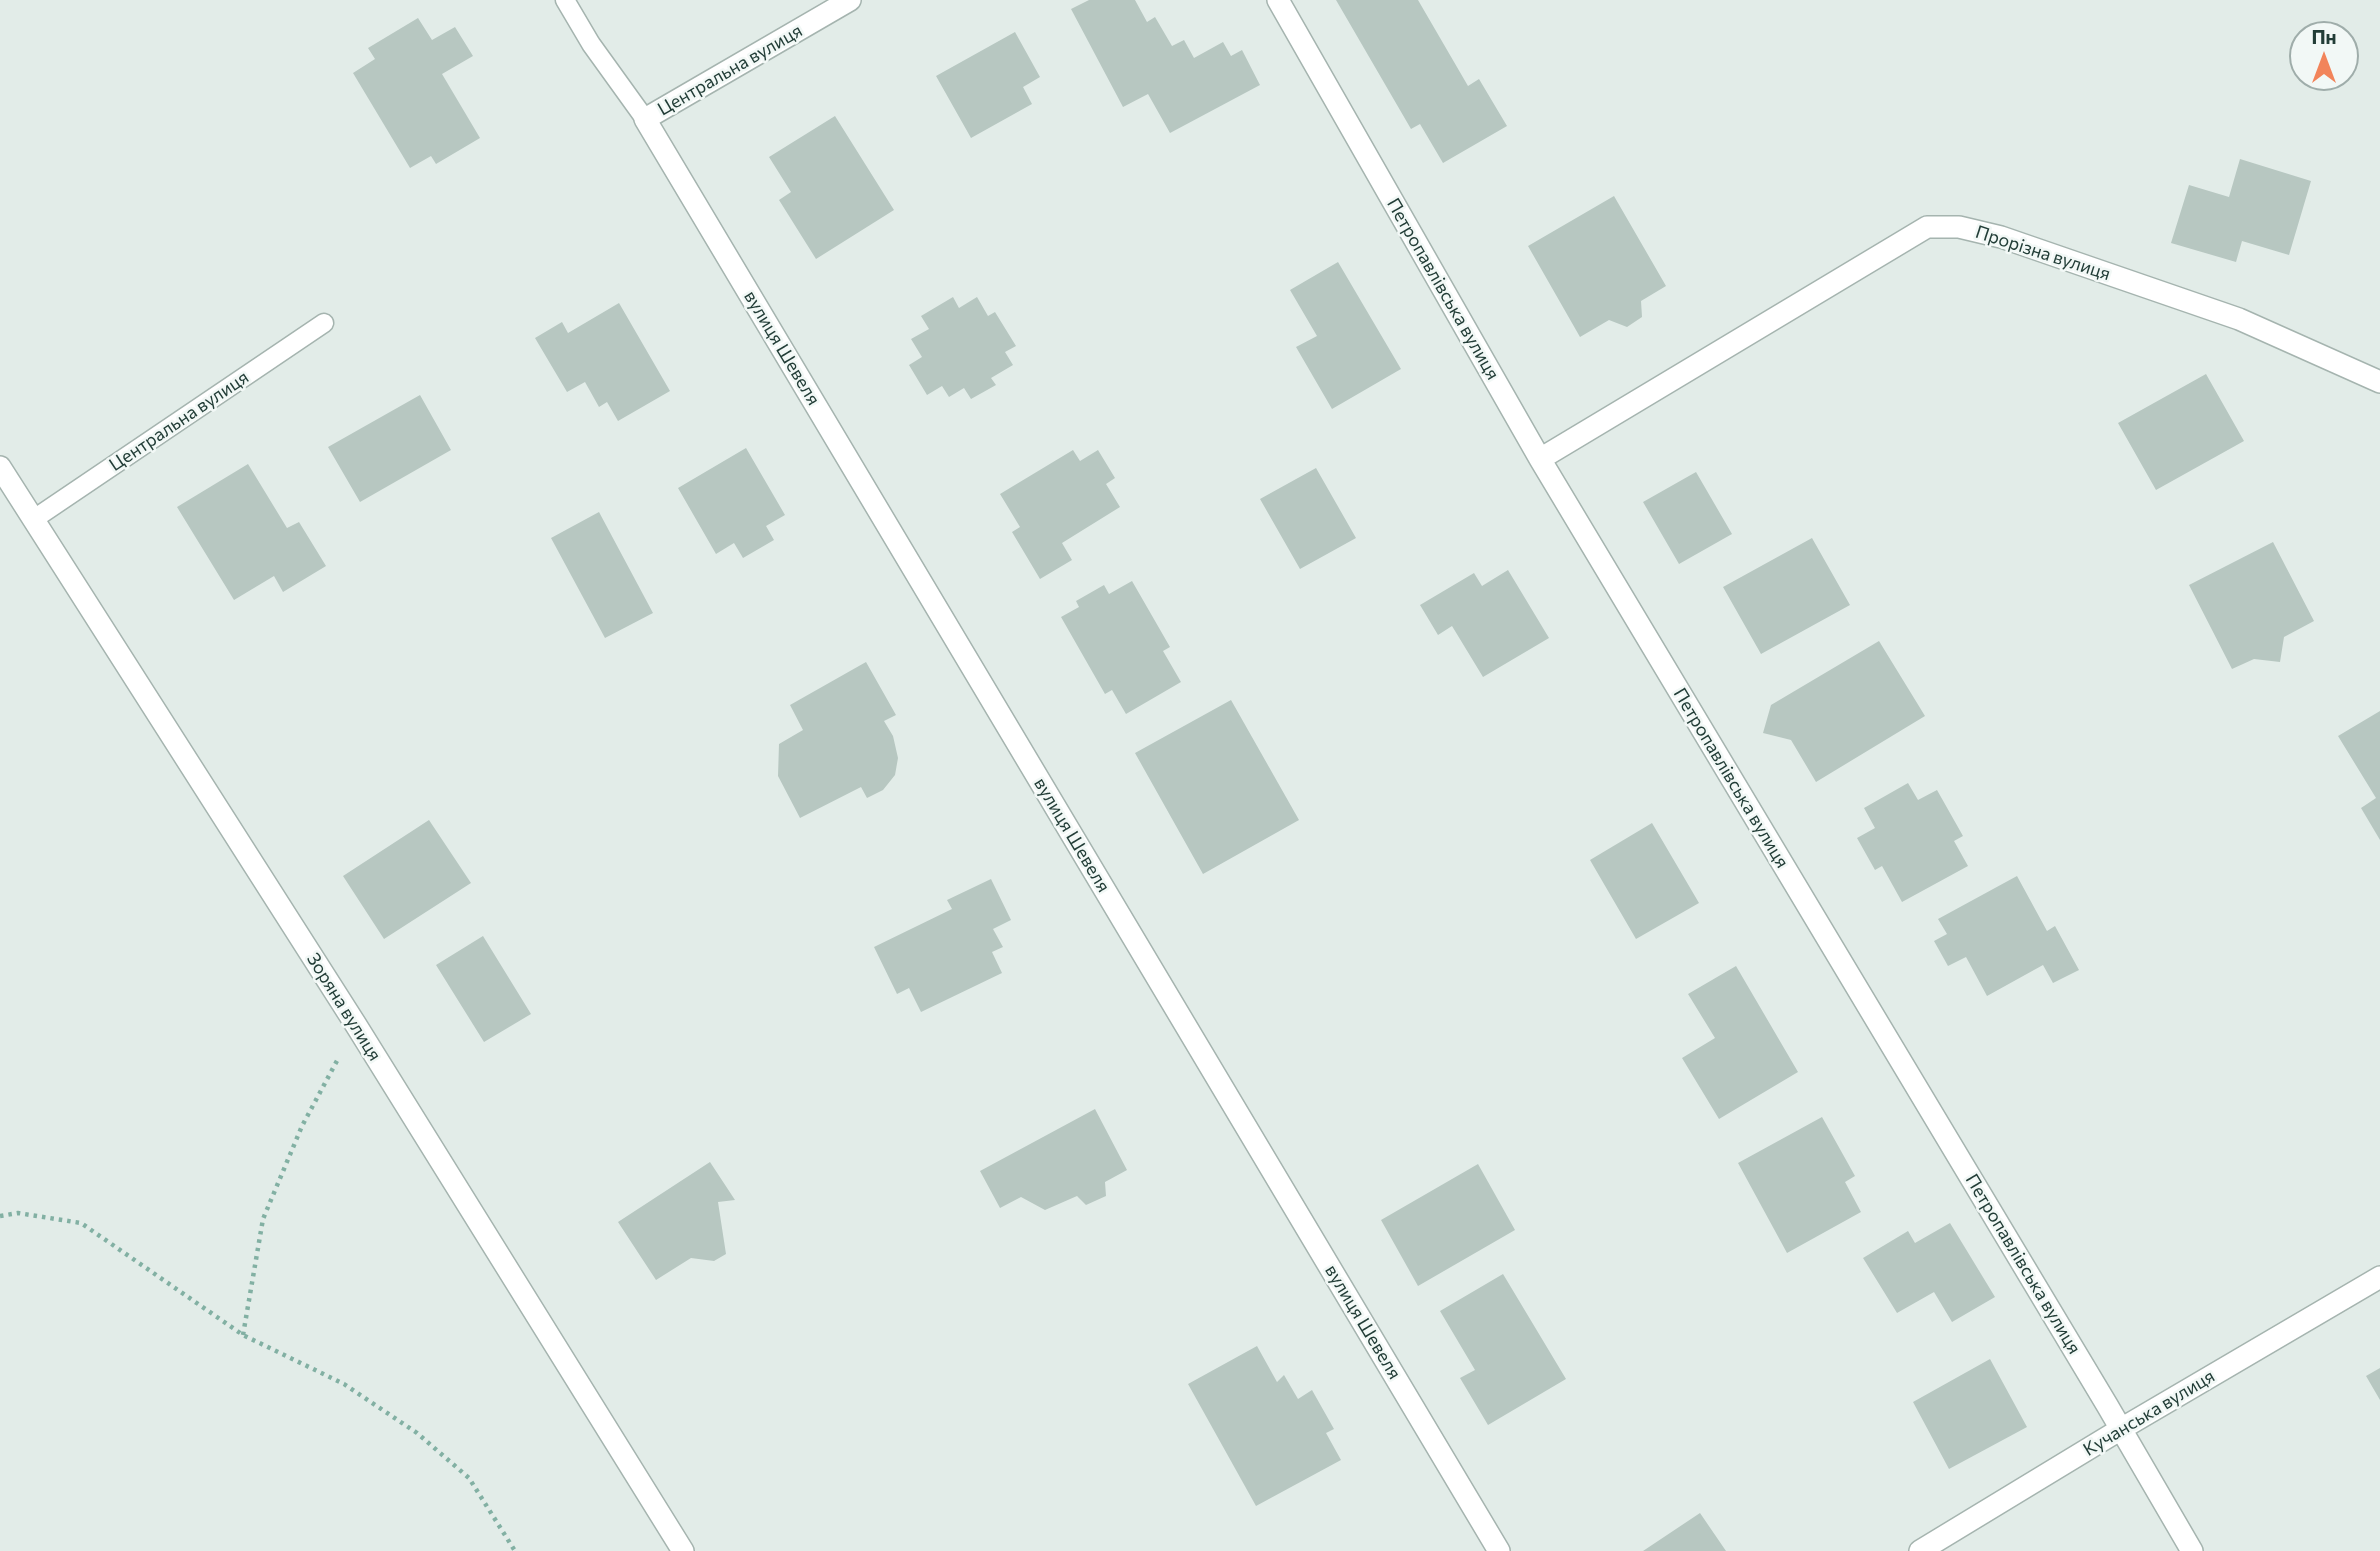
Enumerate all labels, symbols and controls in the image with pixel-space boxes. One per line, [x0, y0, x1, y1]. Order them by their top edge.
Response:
street label: Центральна вулиця [654, 20, 806, 120]
north arrow [2289, 21, 2359, 91]
text: Пн [2311, 25, 2337, 48]
street label: Петропавлівська вулиця [1382, 194, 1504, 384]
street label: Прорізна вулиця [1973, 221, 2113, 285]
street label: вулиця Шевеля [739, 287, 825, 409]
street label: Центральна вулиця [105, 366, 253, 476]
street label: Петропавлівська вулиця [1669, 684, 1793, 872]
street label: вулиця Шевеля [1029, 774, 1115, 896]
street label: Зоряна вулиця [302, 949, 386, 1065]
street label: Петропавлівська вулиця [1961, 1170, 2085, 1358]
street label: вулиця Шевеля [1320, 1261, 1406, 1383]
street label: Кучанська вулиця [2079, 1365, 2219, 1461]

